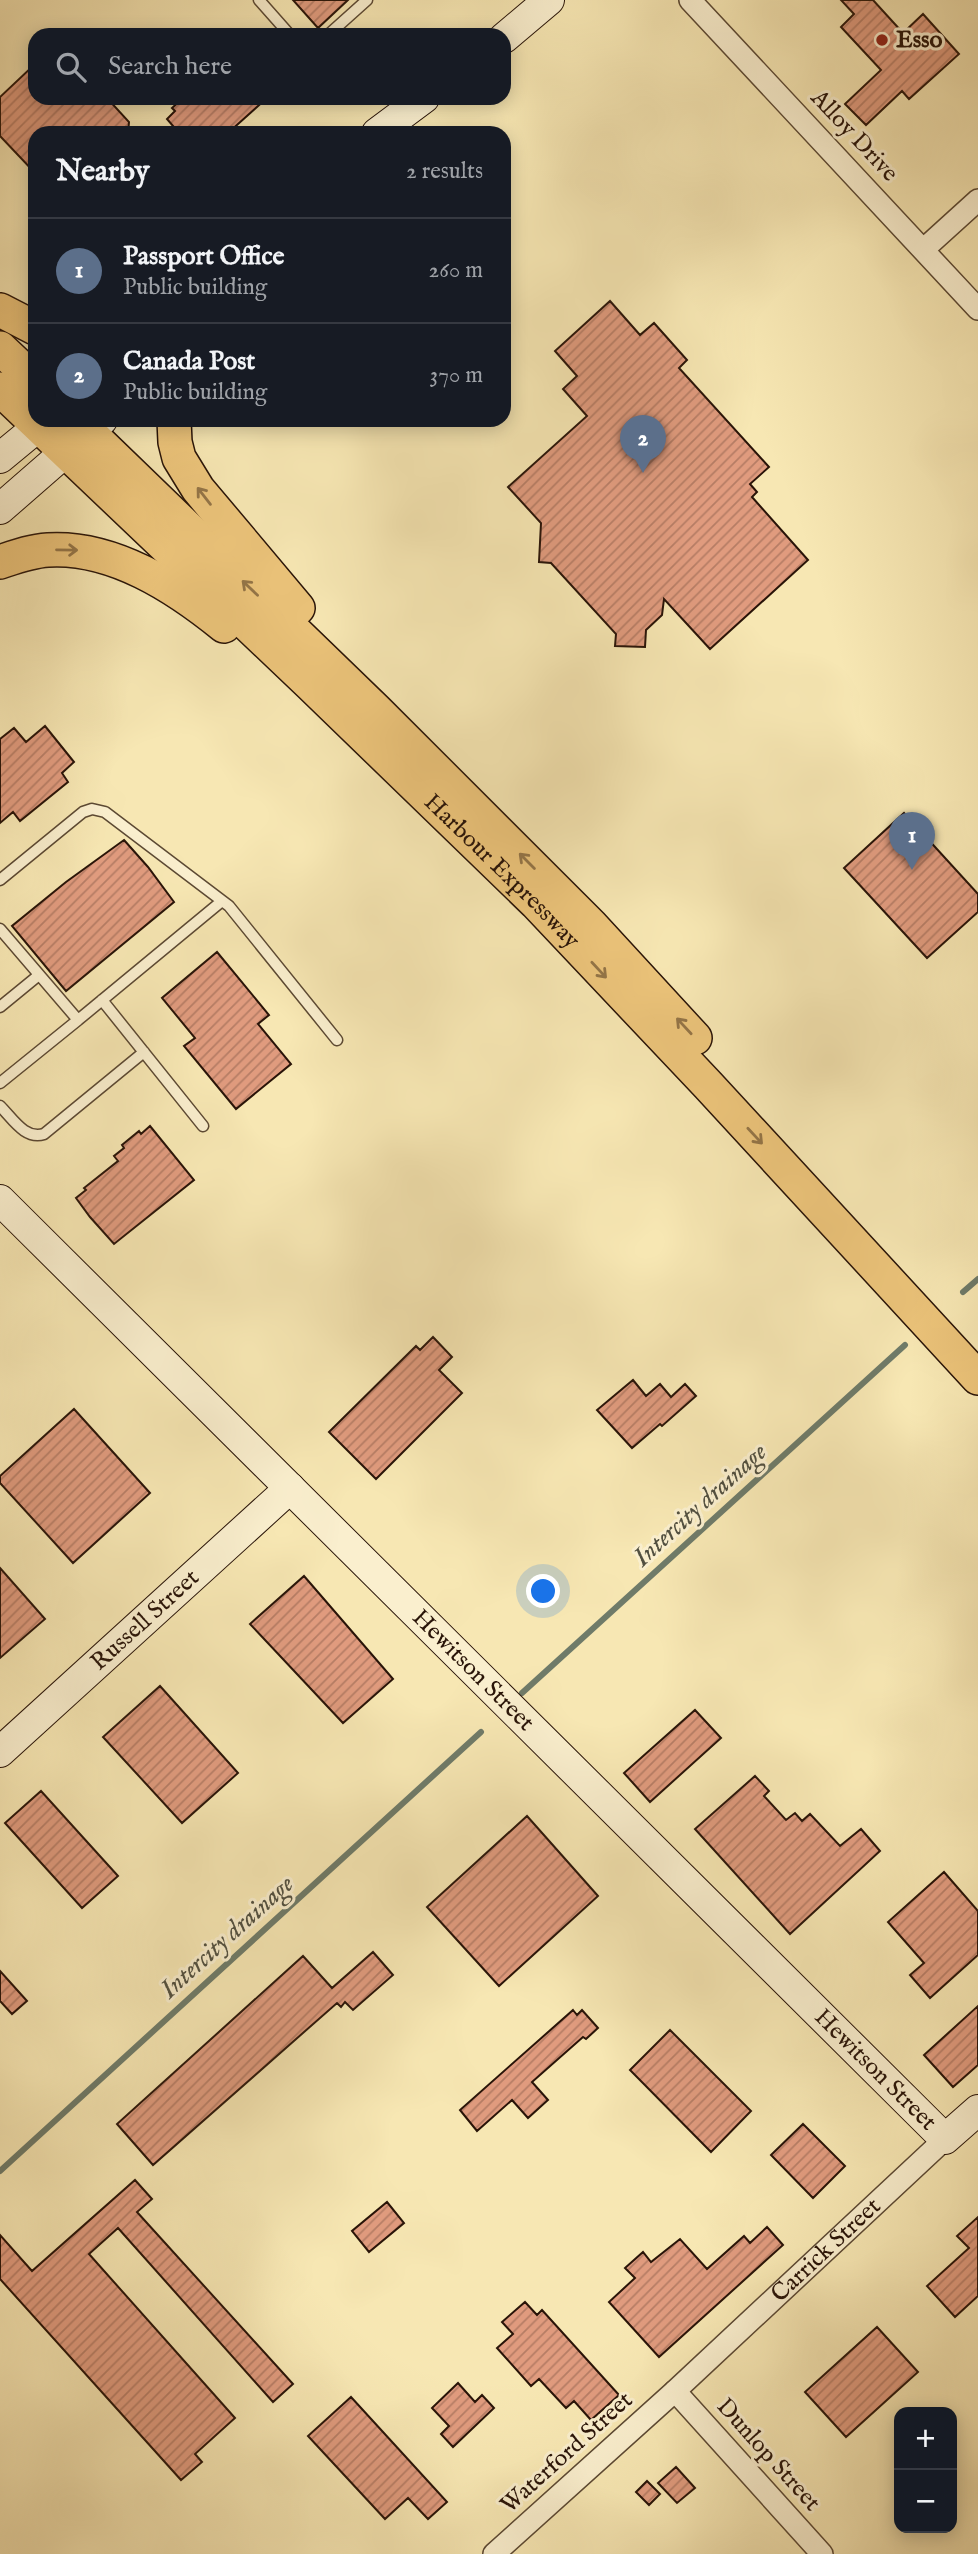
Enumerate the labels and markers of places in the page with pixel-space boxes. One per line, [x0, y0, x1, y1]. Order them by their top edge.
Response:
place label: Esso [896, 25, 943, 56]
marker: Esso [874, 32, 890, 48]
pin: 2 [620, 415, 666, 473]
pin: 1 [889, 812, 935, 870]

